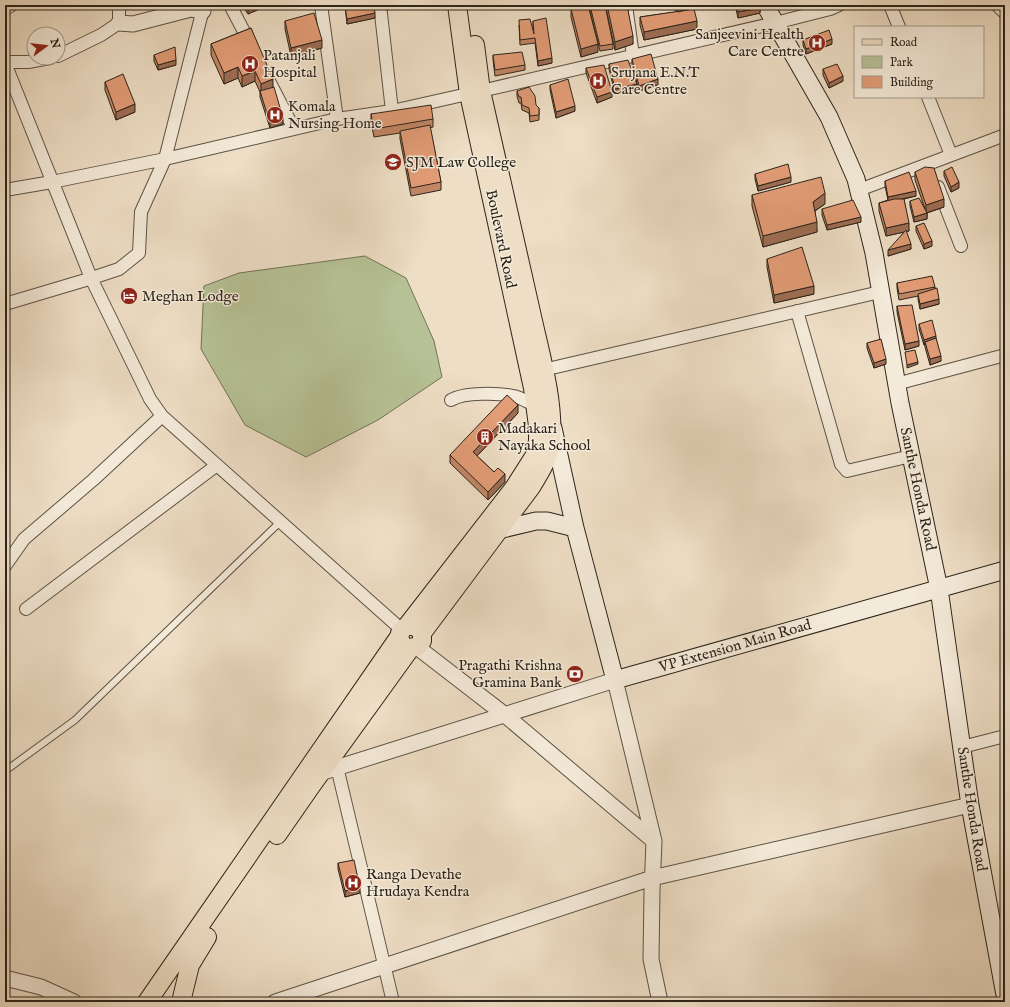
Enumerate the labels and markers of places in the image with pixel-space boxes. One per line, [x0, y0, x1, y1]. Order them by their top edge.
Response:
place label: Sanjeevini Health Care Centre [695, 25, 804, 61]
hospital icon: Sanjeevini Health Care Centre [807, 33, 827, 53]
place label: Patanjali Hospital [263, 46, 318, 82]
hospital icon: Patanjali Hospital [240, 54, 260, 74]
place label: Srujana E.N.T Care Centre [611, 63, 700, 99]
hospital icon: Srujana E.N.T Care Centre [588, 71, 608, 91]
place label: Komala Nursing Home [288, 97, 382, 133]
hospital icon: Komala Nursing Home [265, 105, 285, 125]
school or university icon: SJM Law College [383, 152, 403, 172]
place label: SJM Law College [406, 153, 516, 172]
hotel icon: Meghan Lodge [119, 286, 139, 306]
place label: Meghan Lodge [142, 287, 239, 306]
place label: Madakari Nayaka School [498, 419, 592, 455]
building icon: Madakari Nayaka School [475, 427, 495, 447]
place label: Pragathi Krishna Gramina Bank [458, 656, 563, 692]
bank icon: Pragathi Krishna Gramina Bank [565, 664, 585, 684]
place label: Ranga Devathe Hrudaya Kendra [366, 865, 470, 901]
hospital icon: Ranga Devathe Hrudaya Kendra [343, 873, 363, 893]

